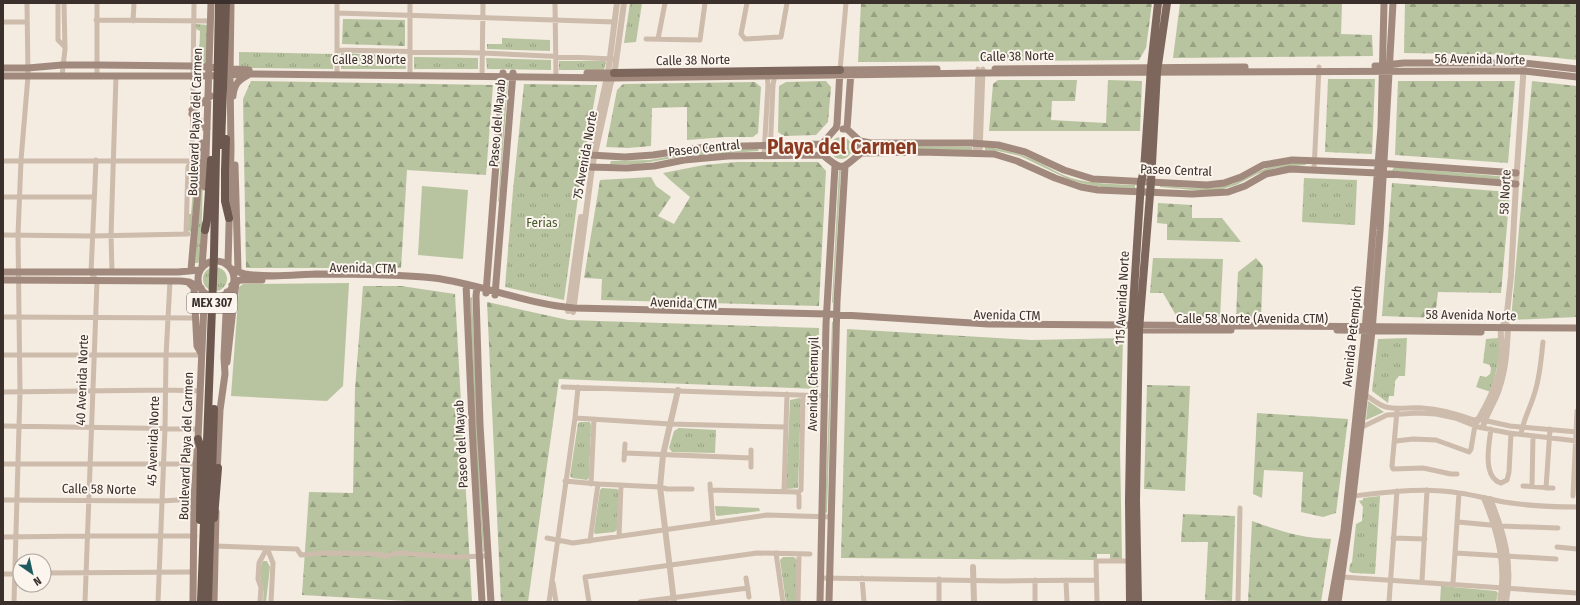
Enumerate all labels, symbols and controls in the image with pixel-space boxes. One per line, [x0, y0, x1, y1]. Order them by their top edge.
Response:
street label: Boulevard Playa del Carmen [185, 48, 205, 196]
street label: Calle 38 Norte [980, 48, 1054, 64]
street label: 56 Avenida Norte [1435, 51, 1525, 67]
street label: Calle 38 Norte [332, 52, 406, 67]
street label: Calle 38 Norte [656, 52, 730, 68]
street label: Paseo del Mayab [486, 78, 508, 168]
street label: 75 Avenida Norte [570, 110, 600, 200]
district label: Playa del Carmen [767, 134, 917, 160]
street label: Paseo Central [667, 137, 741, 159]
street label: Paseo Central [1140, 161, 1213, 179]
street label: 58 Norte [1496, 169, 1514, 215]
park label: Ferias [526, 215, 558, 230]
street label: 115 Avenida Norte [1112, 251, 1132, 345]
street label: Avenida CTM [329, 260, 397, 276]
street label: Avenida Petempich [1339, 285, 1365, 387]
road number: MEX 307 [187, 293, 237, 313]
street label: Avenida CTM [650, 294, 718, 312]
street label: Avenida CTM [973, 307, 1041, 323]
street label: 58 Avenida Norte [1425, 307, 1517, 323]
street label: Calle 58 Norte (Avenida CTM) [1176, 311, 1328, 326]
street label: 40 Avenida Norte [73, 334, 91, 426]
street label: Avenida Chemuyil [805, 336, 821, 431]
street label: Boulevard Playa del Carmen [176, 372, 196, 520]
street label: 45 Avenida Norte [144, 396, 162, 486]
street label: Paseo del Mayab [451, 399, 471, 489]
street label: Calle 58 Norte [62, 481, 136, 497]
north arrow [12, 553, 52, 593]
text: N [31, 574, 44, 588]

